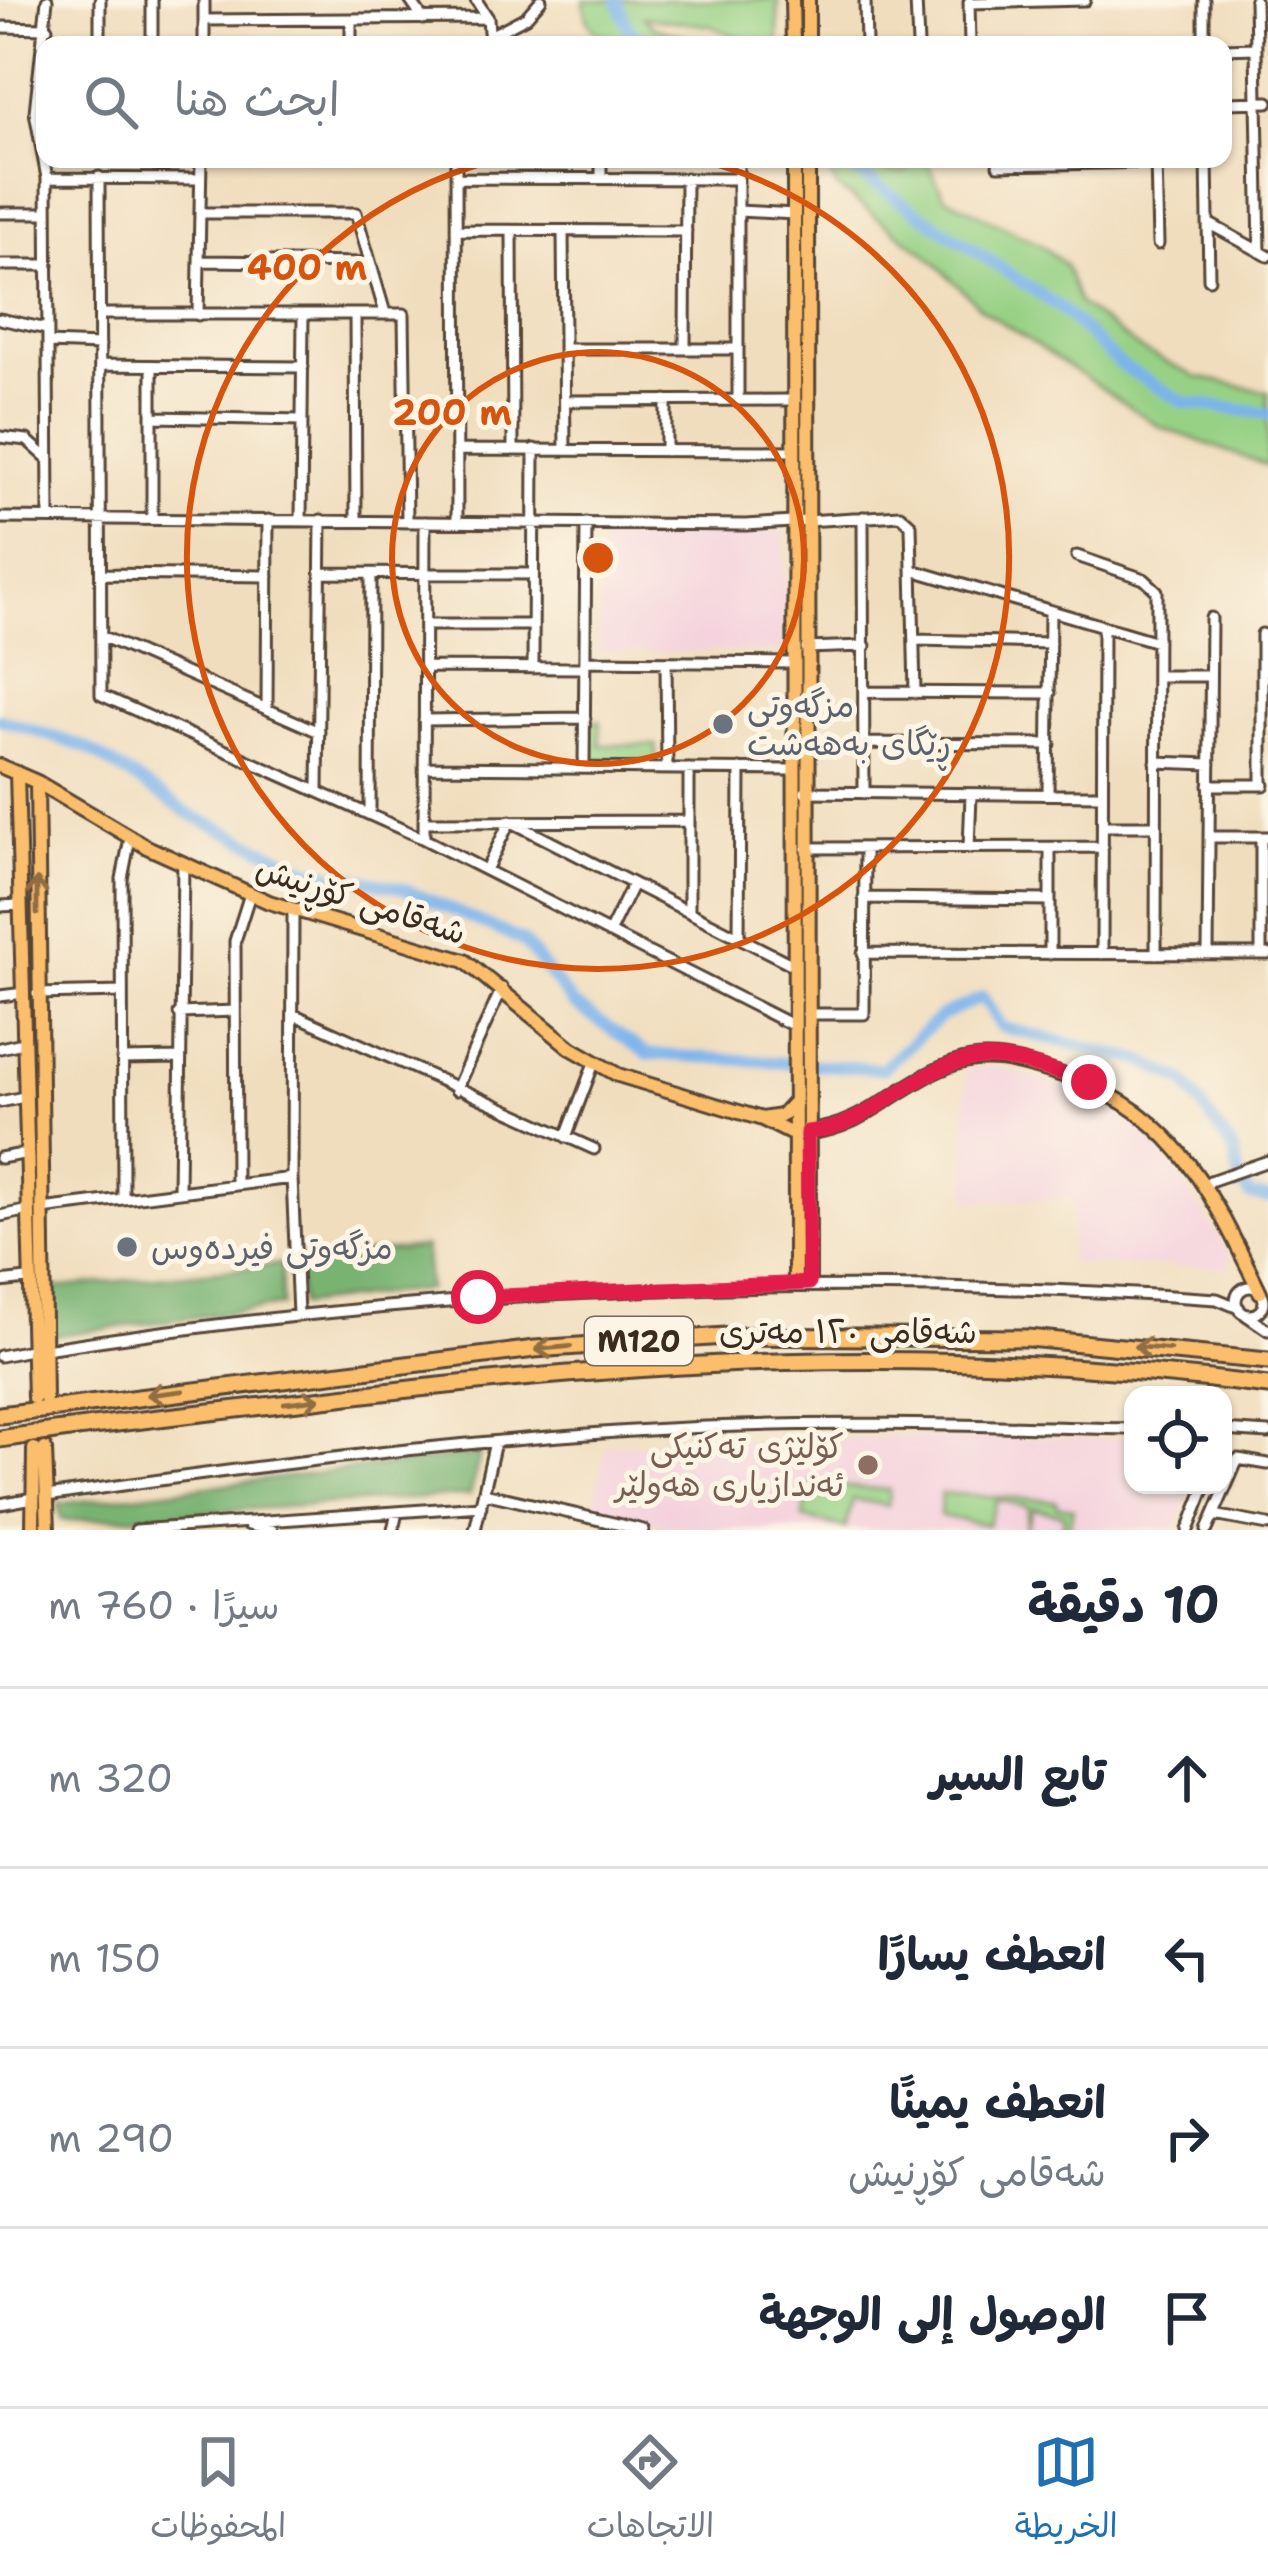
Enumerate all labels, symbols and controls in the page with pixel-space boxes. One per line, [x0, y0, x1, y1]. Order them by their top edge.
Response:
search box [36, 36, 1232, 168]
icon: search [78, 69, 144, 135]
text: ابحث هنا [174, 69, 340, 129]
text: 400 m [247, 243, 368, 292]
text: 200 m [392, 388, 512, 437]
centre of rings [577, 537, 619, 579]
place label: مزگەوتی ڕێگای بەھەشت [747, 683, 951, 771]
marker: مزگەوتی ڕێگای بەھەشت [710, 711, 736, 737]
street label: شەقامی کۆڕنیش [249, 845, 472, 960]
one-way arrow [26, 877, 48, 916]
route end [1062, 1055, 1116, 1109]
place label: مزگەوتی فیردەوس [151, 1225, 393, 1270]
marker: مزگەوتی فیردەوس [114, 1234, 140, 1260]
route start [451, 1270, 505, 1324]
street label: شەقامی ١٢٠ مەتری [719, 1309, 977, 1354]
road number: M120 [585, 1317, 693, 1365]
one-way arrow [1133, 1336, 1172, 1359]
one-way arrow [534, 1337, 573, 1360]
one-way arrow [147, 1383, 186, 1405]
map controls [1124, 1386, 1232, 1494]
button: locate [1124, 1386, 1232, 1494]
one-way arrow [281, 1390, 320, 1412]
place label: کۆلێژی تەکنیکی ئەندازیاری هەولێر [613, 1424, 844, 1507]
marker: کۆلێژی تەکنیکی ئەندازیاری هەولێر [855, 1452, 881, 1478]
text: 10 دقيقة [1027, 1570, 1220, 1638]
text: سيرًا · 760 m [48, 1579, 280, 1631]
text: تابع السير [930, 1744, 1106, 1804]
icon: ahead [1154, 1745, 1220, 1811]
text: 320 m [48, 1752, 173, 1804]
text: انعطف يسارًا [878, 1924, 1106, 1984]
icon: left [1154, 1925, 1220, 1991]
text: 150 m [48, 1932, 161, 1984]
text: انعطف يمينًا [890, 2072, 1106, 2132]
icon: right [1154, 2105, 1220, 2171]
text: 290 m [48, 2112, 174, 2164]
text: شەقامی کۆڕنیش [848, 2146, 1106, 2198]
text: الوصول إلى الوجهة [759, 2284, 1106, 2344]
icon: arrive [1154, 2285, 1220, 2351]
tab: المحفوظات [150, 2429, 286, 2555]
tab: الاتجاهات [587, 2429, 714, 2555]
tab: الخريطة [1015, 2429, 1118, 2555]

